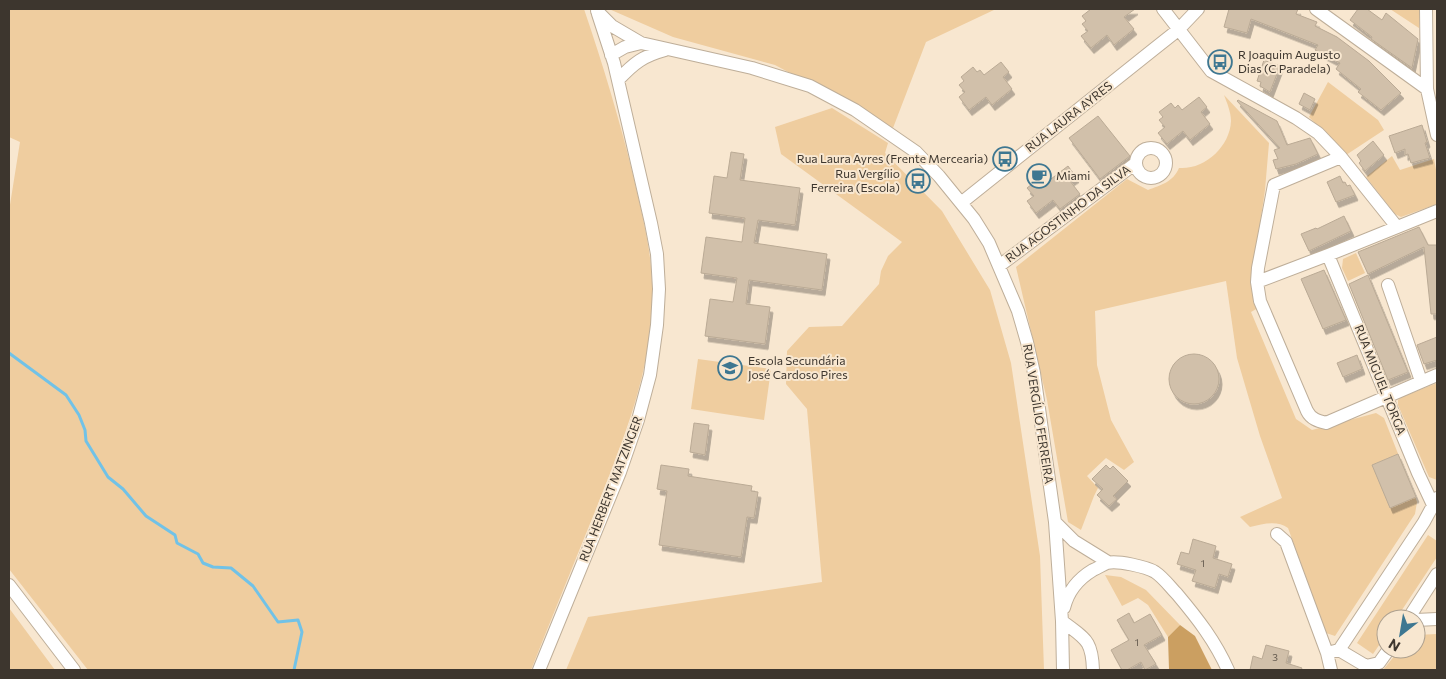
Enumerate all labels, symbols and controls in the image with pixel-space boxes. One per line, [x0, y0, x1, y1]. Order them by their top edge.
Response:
place label: R Joaquim Augusto Dias (C Paradela) [1238, 47, 1340, 75]
bus stop icon: R Joaquim Augusto Dias (C Paradela) [1207, 49, 1233, 75]
street label: RUA LAURA AYRES [1022, 78, 1115, 154]
bus stop icon: Rua Laura Ayres (Frente Mercearia) [992, 146, 1018, 172]
place label: Rua Laura Ayres (Frente Mercearia) [797, 151, 988, 165]
street label: RUA AGOSTINHO DA SILVA [1002, 162, 1132, 265]
cafe icon: Miami [1026, 163, 1052, 189]
place label: Rua Vergílio Ferreira (Escola) [811, 166, 900, 194]
bus stop icon: Rua Vergílio Ferreira (Escola) [905, 168, 931, 194]
place label: Miami [1056, 168, 1090, 182]
street label: RUA MIGUEL TORGA [1352, 323, 1409, 437]
street label: RUA VERGÍLIO FERREIRA [1021, 343, 1057, 485]
place label: Escola Secundária José Cardoso Pires [748, 353, 848, 382]
school or university icon: Escola Secundária José Cardoso Pires [717, 355, 743, 381]
street label: RUA HERBERT MATZINGER [576, 414, 644, 563]
house number: 1 [1201, 557, 1205, 569]
north arrow [1376, 609, 1426, 659]
house number: 1 [1135, 636, 1139, 648]
text: N [1385, 636, 1403, 656]
house number: 3 [1272, 651, 1278, 663]

